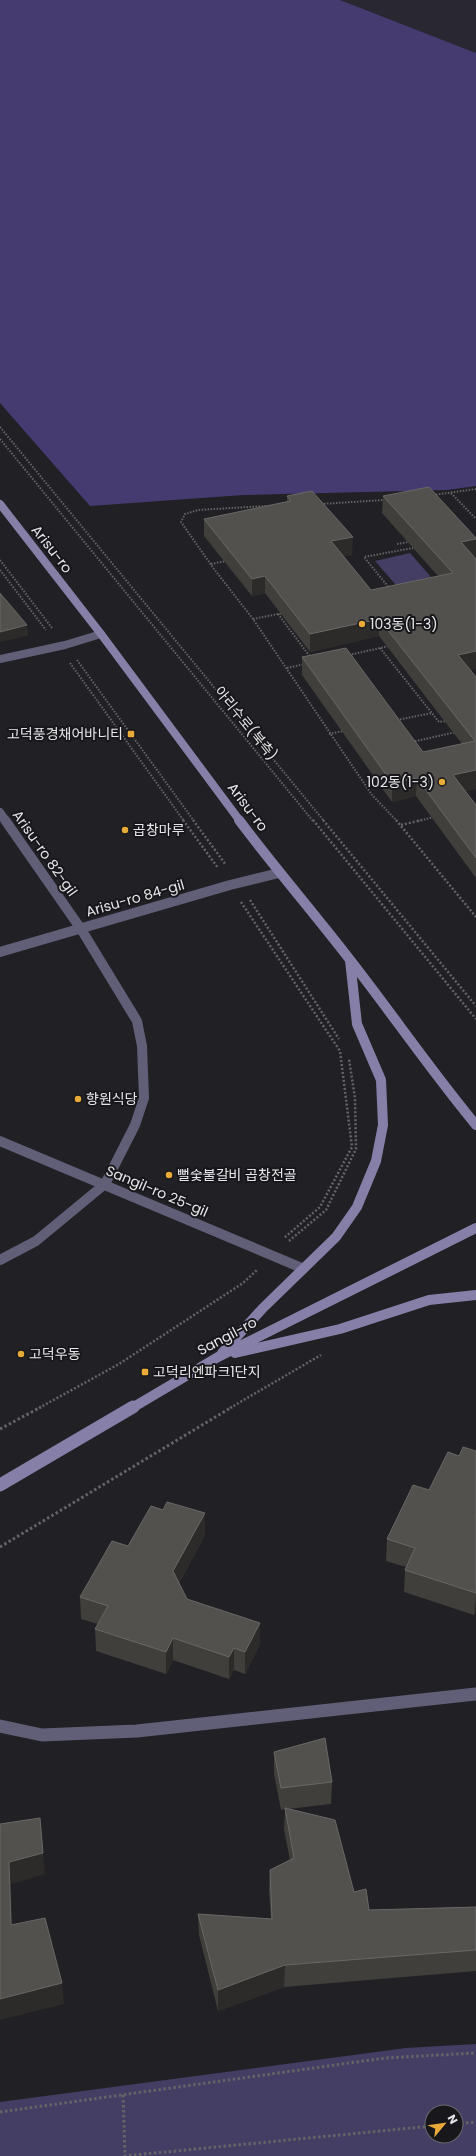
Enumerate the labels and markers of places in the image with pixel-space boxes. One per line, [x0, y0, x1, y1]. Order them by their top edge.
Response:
place label: 103동(1-3) [370, 614, 438, 634]
marker: 103동(1-3) [357, 619, 367, 629]
place label: 고덕풍경채어바니티 [7, 724, 123, 744]
marker: 고덕풍경채어바니티 [126, 729, 136, 739]
place label: 102동(1-3) [367, 772, 434, 792]
marker: 102동(1-3) [437, 777, 447, 787]
place label: 곱창마루 [133, 820, 185, 840]
marker: 곱창마루 [120, 825, 130, 835]
place label: 향원식당 [86, 1089, 138, 1109]
marker: 향원식당 [73, 1094, 83, 1104]
place label: 뻘숯불갈비 곱창전골 [177, 1165, 297, 1185]
marker: 뻘숯불갈비 곱창전골 [164, 1170, 174, 1180]
place label: 고덕우동 [29, 1344, 81, 1364]
marker: 고덕우동 [16, 1349, 26, 1359]
place label: 고덕리엔파크1단지 [153, 1362, 261, 1382]
marker: 고덕리엔파크1단지 [140, 1367, 150, 1377]

